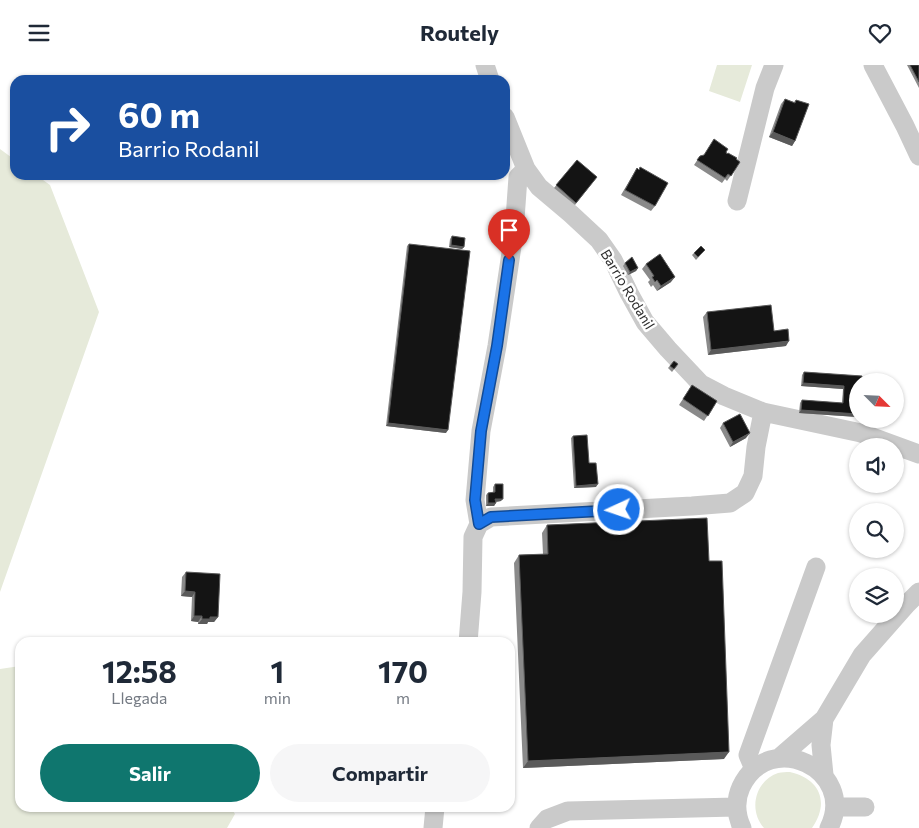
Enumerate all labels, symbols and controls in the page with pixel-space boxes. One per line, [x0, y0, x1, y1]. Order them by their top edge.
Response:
icon: menu [25, 19, 53, 47]
text: Routely [420, 19, 499, 46]
icon: heart [866, 19, 894, 47]
text: 60 m [118, 92, 200, 135]
icon: right [35, 95, 100, 160]
text: Barrio Rodanil [118, 135, 260, 162]
pin [488, 209, 530, 260]
icon: arrive [495, 216, 523, 244]
street label: Barrio Rodanil [598, 246, 658, 332]
north arrow [849, 373, 904, 427]
map controls [849, 373, 904, 623]
button: sound [849, 438, 904, 493]
position arrow [592, 483, 644, 535]
button: search [849, 503, 904, 558]
button: layers [849, 568, 904, 623]
text: 12:58 [102, 652, 177, 689]
text: 1 [271, 652, 284, 689]
text: 170 [378, 652, 428, 689]
text: Llegada [111, 688, 167, 707]
text: min [264, 688, 291, 707]
text: m [396, 688, 410, 707]
button: Salir [40, 744, 260, 802]
button: Compartir [270, 744, 490, 802]

